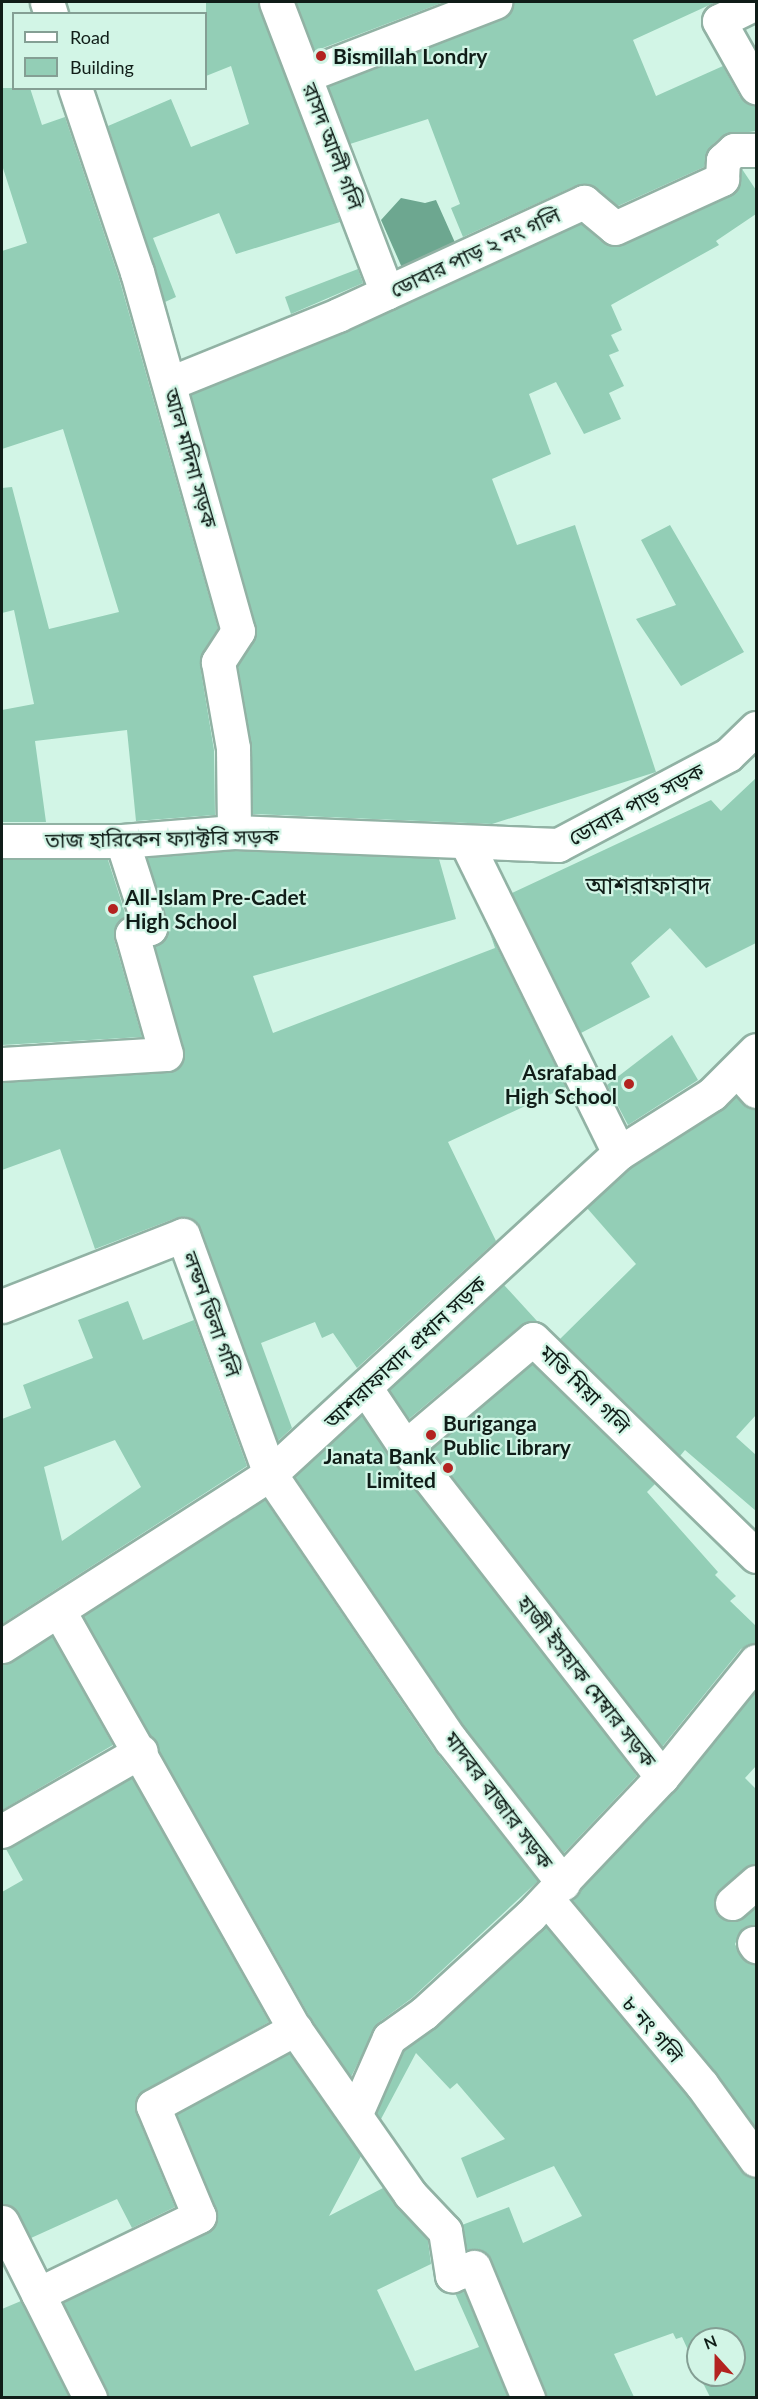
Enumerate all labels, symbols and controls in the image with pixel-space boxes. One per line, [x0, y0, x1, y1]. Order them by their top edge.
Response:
legend [12, 12, 207, 90]
text: Road [70, 26, 110, 48]
place label: Bismillah Londry [333, 43, 487, 69]
marker: Bismillah Londry [314, 49, 328, 63]
text: Building [70, 56, 134, 78]
street label: রাসদ আলী গলি [297, 79, 369, 213]
street label: ডোবার পাড় ২ নং গলি [386, 202, 564, 302]
street label: আল মদিনা সড়ক [159, 385, 223, 531]
street label: ডোবার পাড় সড়ক [564, 758, 708, 850]
street label: তাজ হারিকেন ফ্যাক্টরি সড়ক [45, 823, 279, 853]
district label: আশরাফাবাদ [585, 871, 711, 899]
place label: All-Islam Pre-Cadet High School [125, 884, 306, 934]
marker: All-Islam Pre-Cadet High School [106, 902, 120, 916]
place label: Asrafabad High School [505, 1059, 617, 1109]
marker: Asrafabad High School [622, 1077, 636, 1091]
street label: লন্ডন ভিলা গলি [178, 1248, 246, 1380]
street label: আশরাফাবাদ প্রধান সড়ক [319, 1270, 491, 1434]
street label: মতি মিয়া গলি [535, 1340, 635, 1438]
place label: Buriganga Public Library [443, 1410, 571, 1460]
marker: Buriganga Public Library [424, 1428, 438, 1442]
place label: Janata Bank Limited [323, 1443, 436, 1493]
marker: Janata Bank Limited [441, 1461, 455, 1475]
street label: হাজী ইসহাক মেম্বার সড়ক [512, 1590, 662, 1772]
street label: মাদবর বাজার সড়ক [439, 1726, 559, 1874]
street label: ৮ নং গলি [617, 1991, 689, 2067]
north arrow [686, 2327, 746, 2387]
text: N [701, 2331, 719, 2353]

